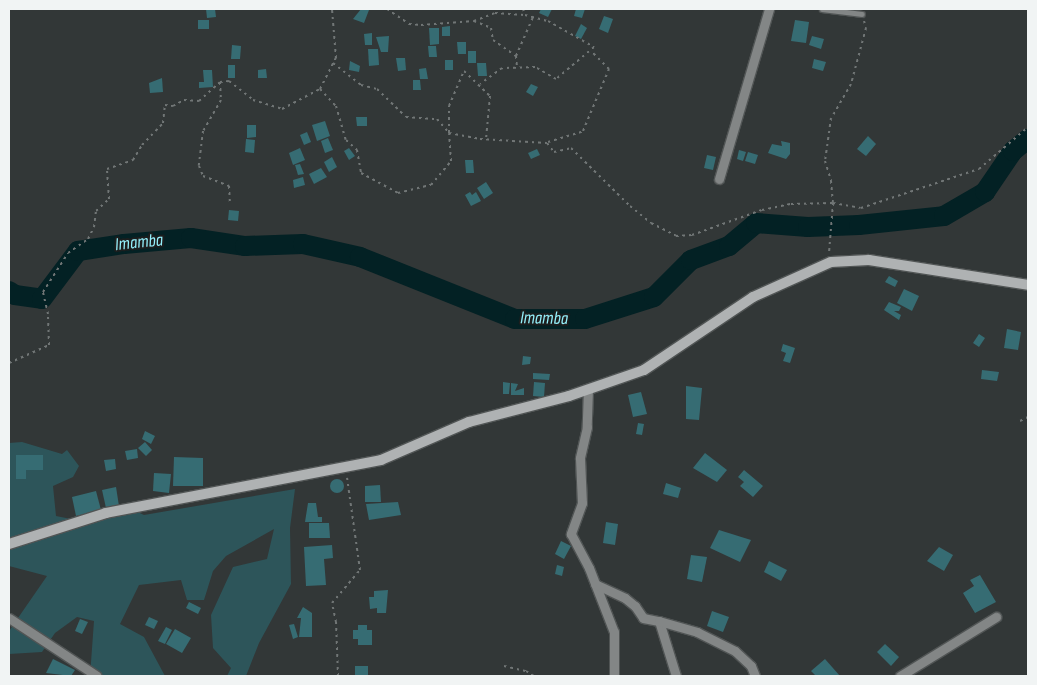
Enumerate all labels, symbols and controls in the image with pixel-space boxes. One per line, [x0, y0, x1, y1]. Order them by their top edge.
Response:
water label: Imamba [114, 230, 164, 256]
water label: Imamba [520, 308, 568, 330]

